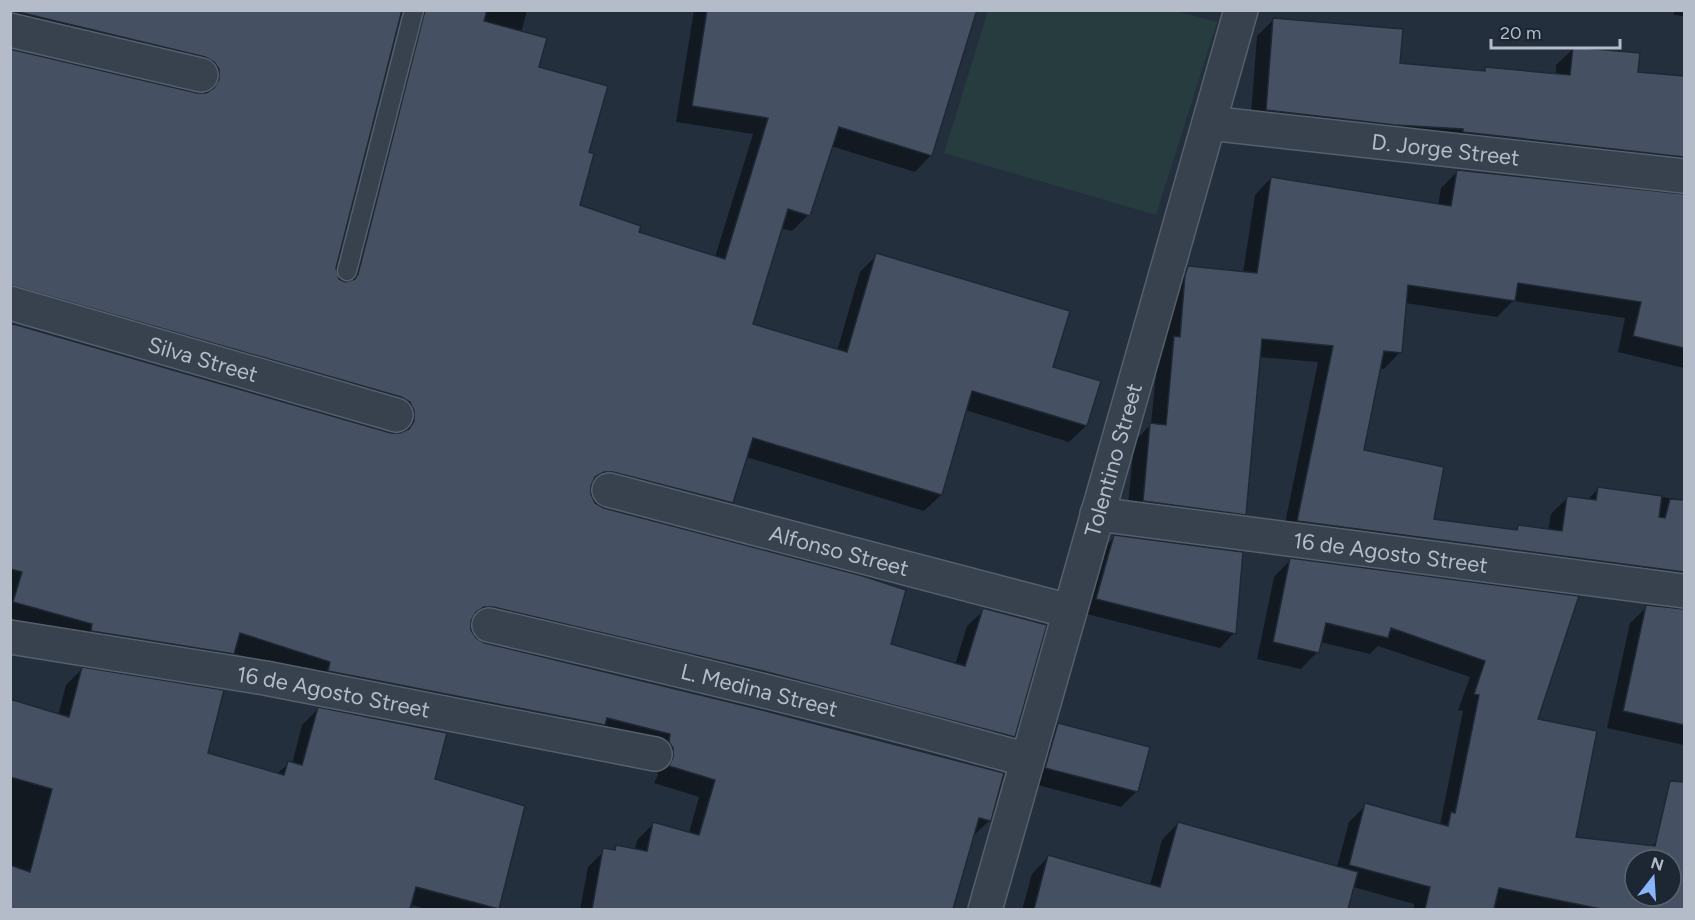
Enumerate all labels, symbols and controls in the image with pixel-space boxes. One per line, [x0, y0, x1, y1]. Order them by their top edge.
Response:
scale bar [1491, 12, 1620, 50]
text: 20 m [1500, 22, 1541, 44]
street label: D. Jorge Street [1370, 128, 1521, 171]
street label: Silva Street [145, 330, 261, 388]
street label: Tolentino Street [1078, 380, 1148, 540]
street label: Alfonso Street [767, 519, 912, 582]
street label: 16 de Agosto Street [1291, 526, 1489, 579]
street label: L. Medina Street [678, 657, 841, 722]
street label: 16 de Agosto Street [235, 660, 432, 723]
north arrow [1623, 848, 1683, 908]
text: N [1649, 853, 1666, 875]

